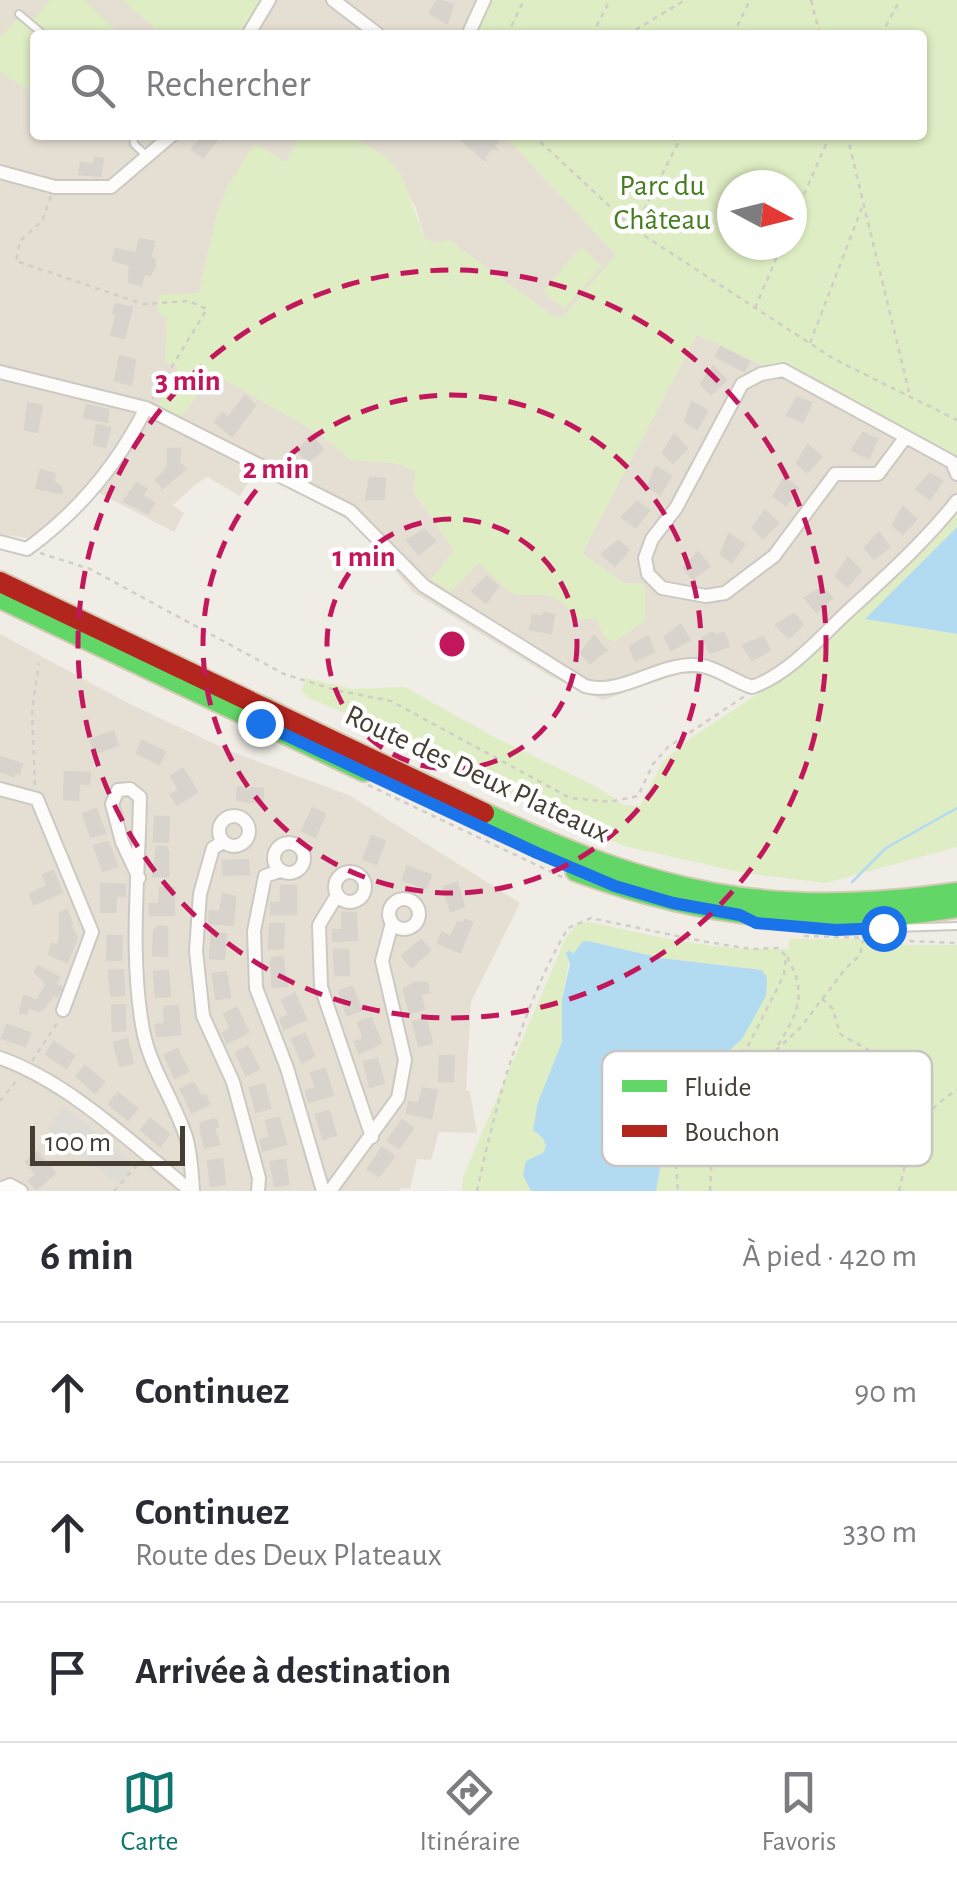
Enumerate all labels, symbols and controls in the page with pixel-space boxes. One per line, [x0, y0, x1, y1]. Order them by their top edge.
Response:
search box [30, 30, 927, 140]
icon: search [65, 58, 120, 113]
text: Rechercher [145, 66, 311, 104]
north arrow [717, 170, 807, 260]
park label: Parc du Château [613, 171, 711, 235]
text: 3 min [155, 366, 221, 396]
text: 2 min [243, 454, 309, 484]
text: 1 min [332, 542, 396, 572]
centre of rings [434, 626, 470, 662]
street label: Route des Deux Plateaux [340, 700, 614, 848]
route end [238, 701, 284, 747]
route start [861, 906, 907, 952]
legend [602, 1051, 932, 1166]
text: Fluide [684, 1074, 752, 1102]
text: Bouchon [684, 1119, 780, 1147]
scale bar [30, 1121, 185, 1166]
text: 100 m [45, 1129, 111, 1157]
text: 6 min [40, 1235, 134, 1277]
text: À pied · 420 m [742, 1240, 917, 1272]
icon: ahead [40, 1365, 95, 1420]
text: Continuez [135, 1373, 289, 1411]
text: 90 m [854, 1376, 917, 1408]
text: Continuez [135, 1494, 289, 1532]
icon: ahead [40, 1505, 95, 1560]
text: 330 m [843, 1516, 917, 1548]
text: Route des Deux Plateaux [135, 1539, 442, 1571]
icon: arrive [40, 1645, 95, 1700]
text: Arrivée à destination [135, 1653, 451, 1691]
tab: Carte [121, 1765, 178, 1859]
tab: Itinéraire [420, 1765, 520, 1859]
tab: Favoris [761, 1765, 836, 1859]

